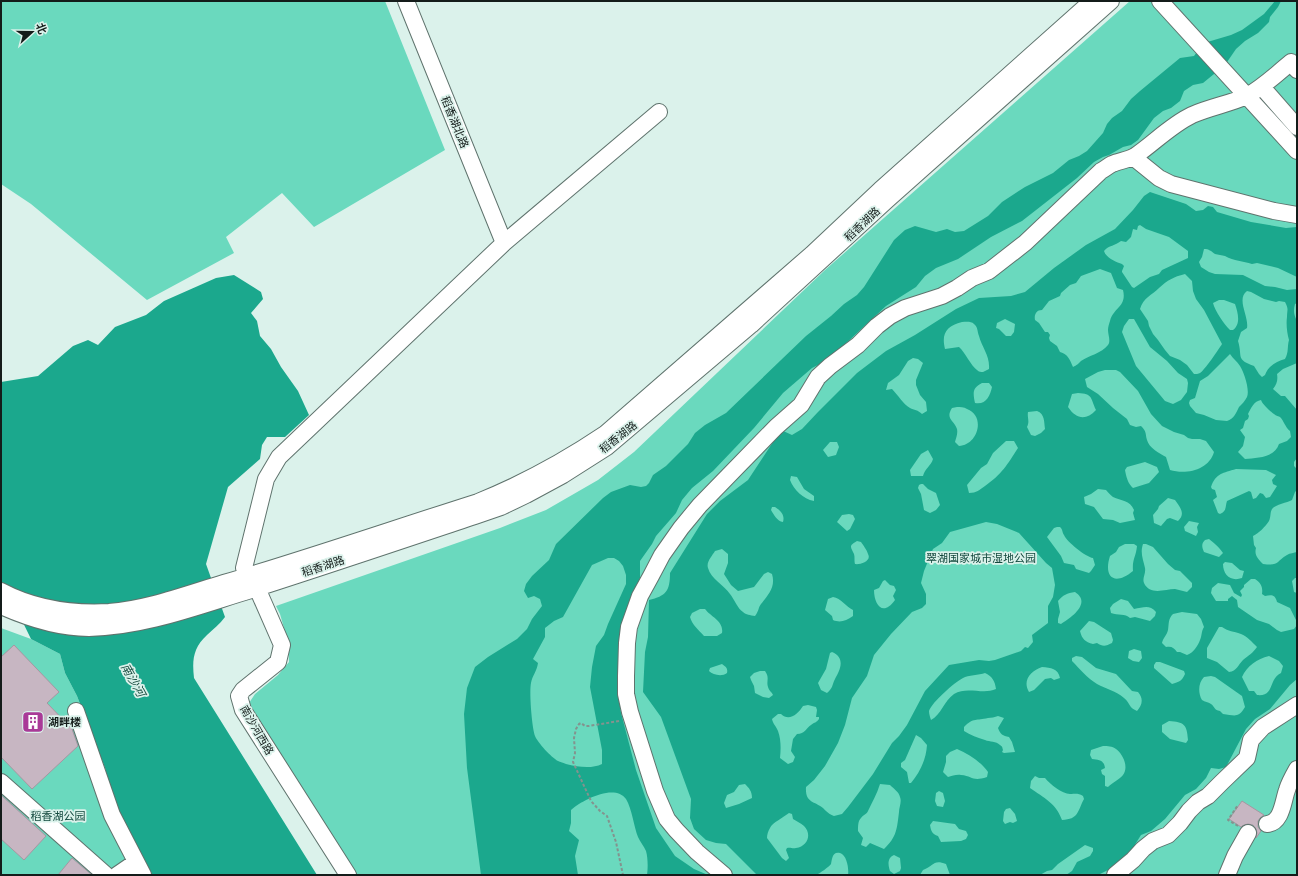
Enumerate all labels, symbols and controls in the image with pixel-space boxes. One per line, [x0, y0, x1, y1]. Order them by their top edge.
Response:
north arrow [12, 12, 52, 52]
text: 北 [34, 21, 50, 36]
street label: 稻香湖北路 [439, 94, 472, 150]
street label: 稻香湖路 [841, 204, 882, 243]
street label: 稻香湖路 [596, 418, 639, 455]
park label: 翠湖国家城市湿地公园 [926, 551, 1036, 564]
street label: 稻香湖路 [300, 553, 346, 579]
water label: 南沙河 [119, 660, 150, 700]
street label: 南沙河西路 [238, 703, 277, 757]
building icon: 湖畔楼 [20, 709, 46, 735]
place label: 湖畔楼 [48, 715, 81, 728]
park label: 稻香湖公园 [31, 809, 86, 822]

